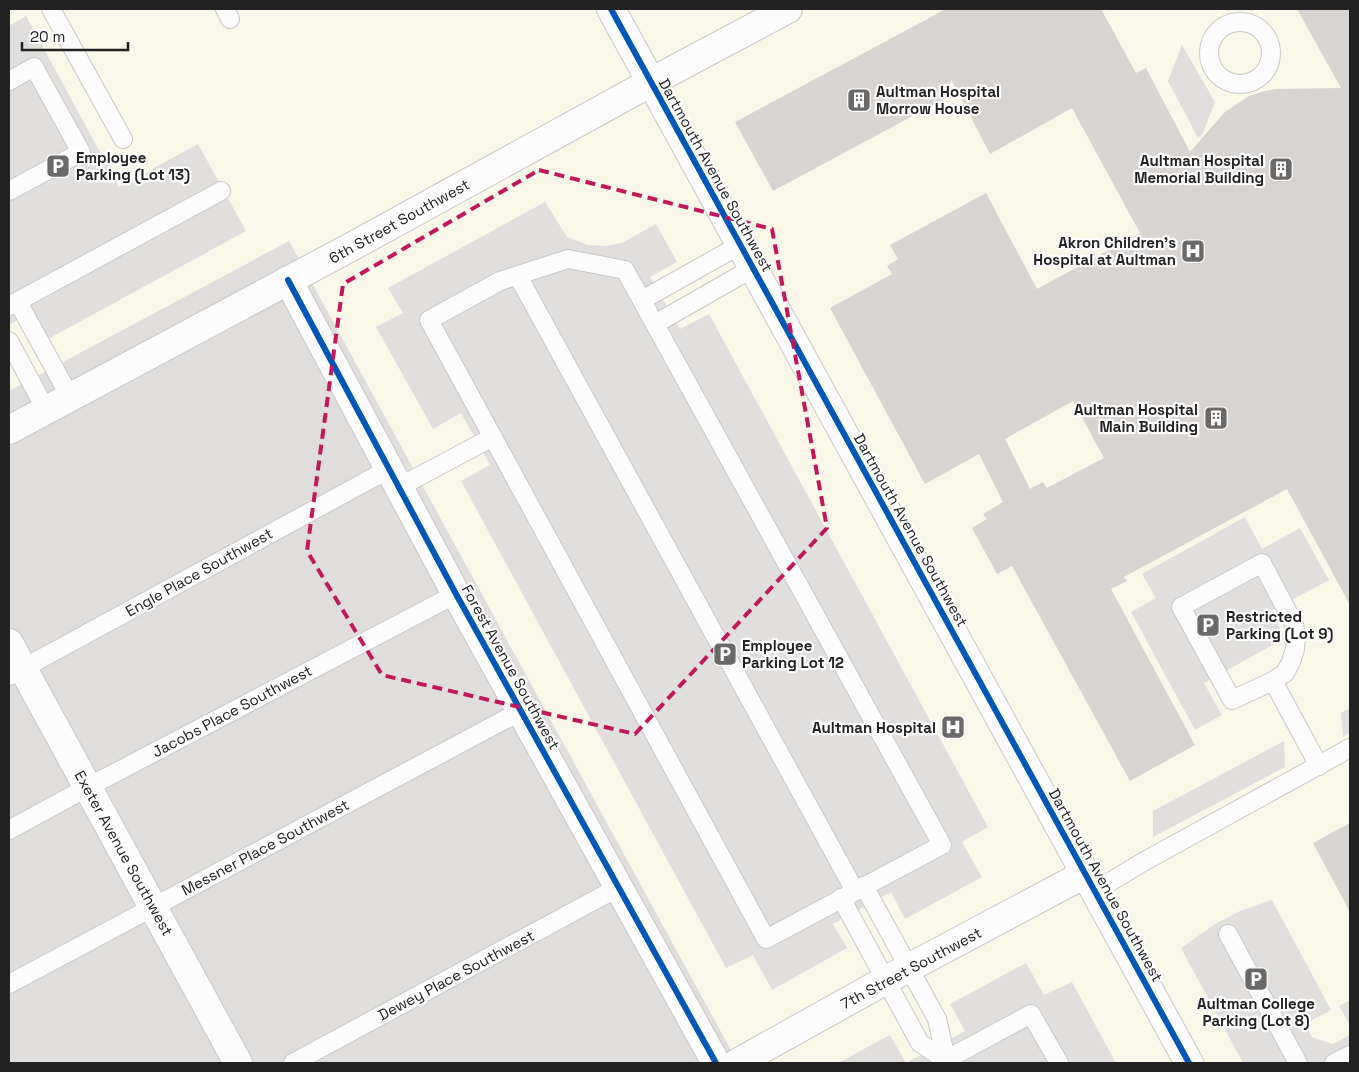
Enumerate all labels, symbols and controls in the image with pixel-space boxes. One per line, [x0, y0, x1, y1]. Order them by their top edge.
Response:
scale bar [22, 20, 129, 52]
text: 20 m [30, 27, 65, 46]
street label: Dartmouth Avenue Southwest [655, 75, 777, 275]
place label: Aultman Hospital Morrow House [876, 82, 1000, 118]
building icon: Aultman Hospital Morrow House [846, 87, 872, 113]
place label: Employee Parking (Lot 13) [76, 148, 190, 184]
place label: Aultman Hospital Memorial Building [1134, 151, 1264, 187]
parking icon: Employee Parking (Lot 13) [45, 153, 71, 179]
building icon: Aultman Hospital Memorial Building [1268, 156, 1294, 182]
street label: 6th Street Southwest [325, 174, 473, 268]
place label: Akron Children's Hospital at Aultman [1033, 233, 1176, 269]
hospital icon: Akron Children's Hospital at Aultman [1180, 238, 1206, 264]
place label: Aultman Hospital Main Building [1074, 400, 1198, 436]
building icon: Aultman Hospital Main Building [1203, 405, 1229, 431]
street label: Dartmouth Avenue Southwest [850, 430, 972, 630]
street label: Engle Place Southwest [122, 524, 276, 620]
street label: Forest Avenue Southwest [458, 581, 564, 753]
place label: Restricted Parking (Lot 9) [1226, 607, 1333, 643]
parking icon: Restricted Parking (Lot 9) [1195, 612, 1221, 638]
place label: Employee Parking Lot 12 [742, 636, 844, 672]
parking icon: Employee Parking Lot 12 [712, 641, 738, 667]
street label: Jacobs Place Southwest [149, 661, 315, 761]
hospital icon: Aultman Hospital [940, 714, 966, 740]
place label: Aultman Hospital [812, 718, 936, 737]
street label: Exeter Avenue Southwest [71, 767, 177, 939]
street label: Dartmouth Avenue Southwest [1045, 785, 1167, 985]
street label: Messner Place Southwest [178, 795, 352, 899]
street label: 7th Street Southwest [837, 923, 985, 1013]
street label: Dewey Place Southwest [375, 926, 537, 1024]
parking icon: Aultman College Parking (Lot 8) [1243, 966, 1269, 992]
place label: Aultman College Parking (Lot 8) [1197, 994, 1315, 1030]

